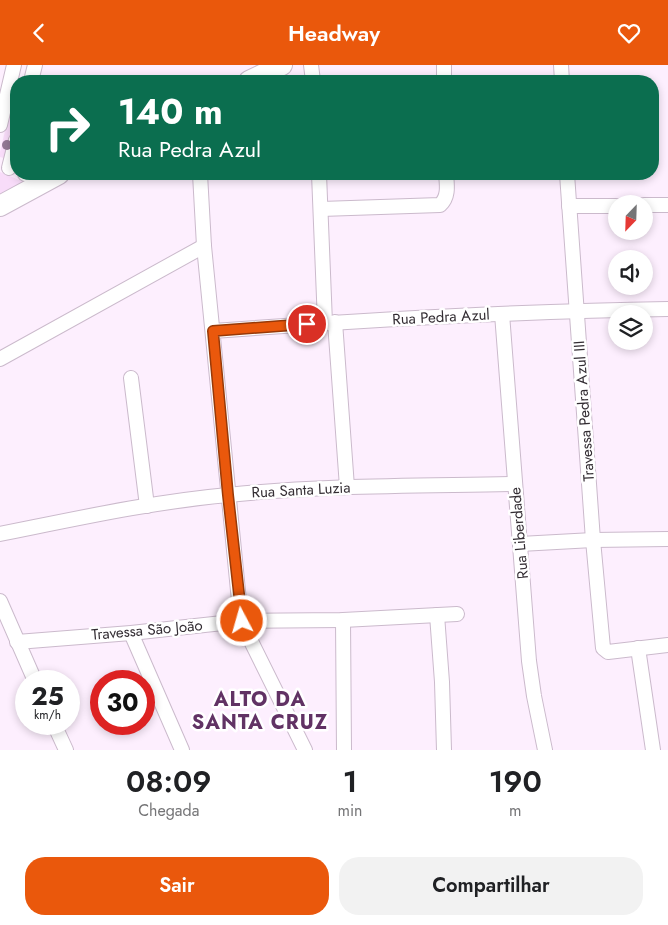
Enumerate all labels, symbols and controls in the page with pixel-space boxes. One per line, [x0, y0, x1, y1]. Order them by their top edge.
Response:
text: Headway [288, 17, 380, 49]
icon: back [25, 19, 53, 47]
icon: heart [615, 19, 643, 47]
text: 140 m [118, 87, 223, 137]
icon: right [35, 95, 100, 160]
text: Rua Pedra Azul [118, 133, 261, 165]
north arrow [608, 195, 652, 240]
map controls [608, 195, 653, 350]
button: sound [608, 250, 653, 295]
pin [286, 303, 328, 345]
street label: Rua Pedra Azul [392, 303, 490, 331]
button: layers [608, 305, 653, 350]
icon: arrive [293, 310, 321, 338]
street label: Travessa Pedra Azul III [568, 340, 600, 482]
street label: Rua Santa Luzia [251, 476, 351, 504]
street label: Rua Liberdade [504, 486, 534, 580]
position arrow [215, 594, 267, 646]
street label: Travessa São João [91, 614, 203, 646]
speed limit sign: 30 [90, 670, 155, 735]
text: 25 [31, 678, 64, 714]
district label: ALTO DA SANTA CRUZ [192, 685, 328, 737]
text: km/h [34, 706, 61, 724]
text: 08:09 [126, 760, 211, 803]
text: 1 [343, 760, 357, 803]
text: 190 [489, 760, 542, 803]
text: Chegada [138, 799, 199, 822]
text: min [337, 799, 363, 822]
text: m [509, 799, 521, 822]
button: Sair [25, 857, 329, 915]
button: Compartilhar [339, 857, 643, 915]

